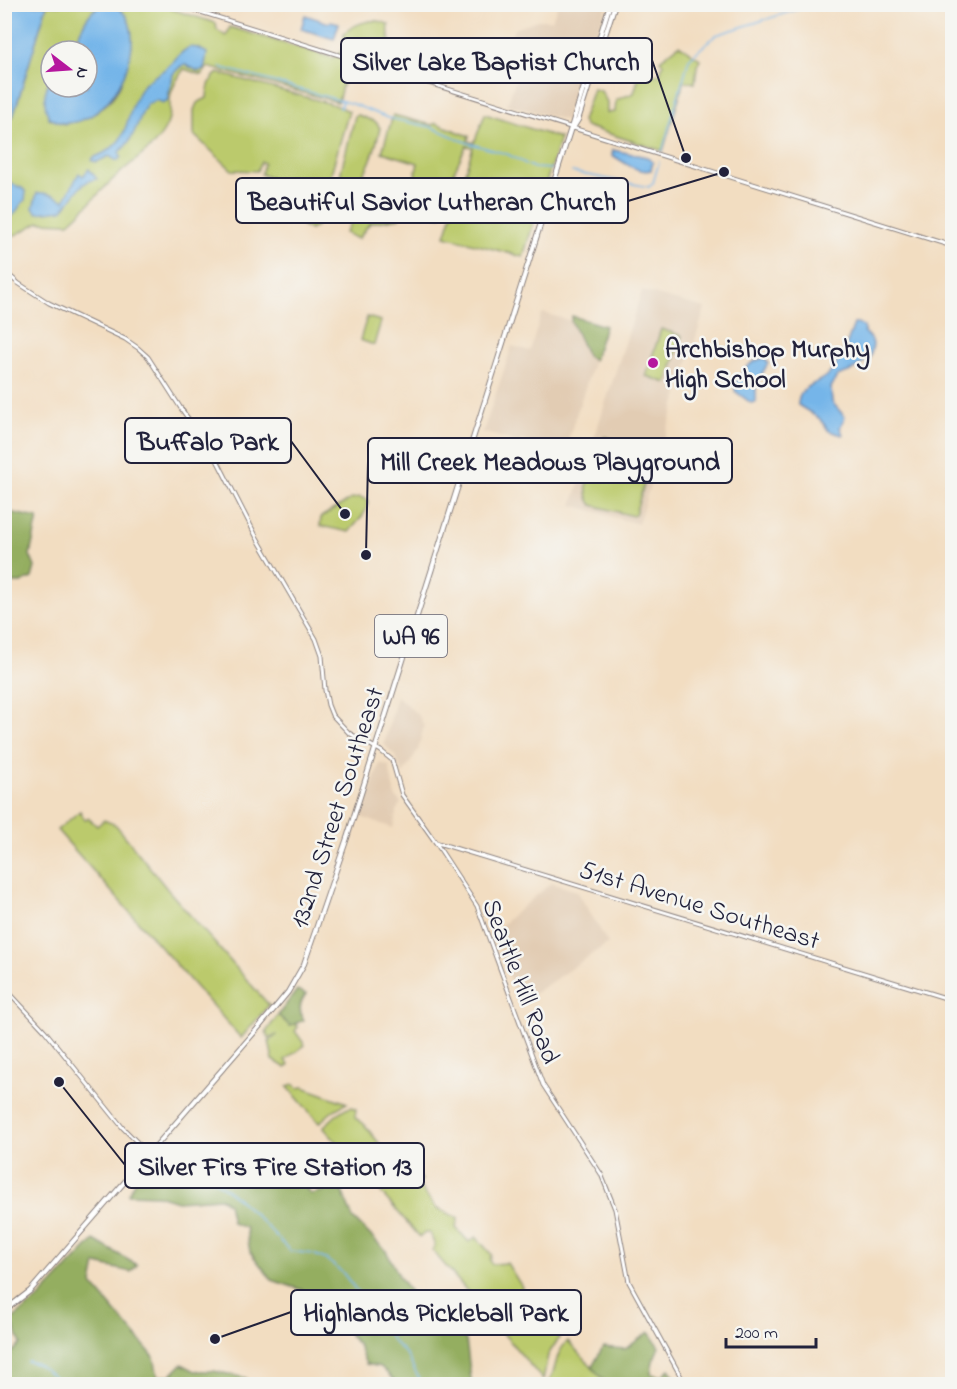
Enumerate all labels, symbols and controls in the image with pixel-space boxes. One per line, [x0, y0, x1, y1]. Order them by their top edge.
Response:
callout: Silver Lake Baptist Church [341, 38, 652, 83]
north arrow [39, 39, 99, 99]
text: Silver Lake Baptist Church [352, 44, 640, 83]
text: N [68, 64, 94, 82]
callout: Beautiful Savior Lutheran Church [236, 178, 628, 223]
text: Beautiful Savior Lutheran Church [246, 184, 616, 223]
place label: Archbishop Murphy High School [665, 332, 870, 401]
marker: Archbishop Murphy High School [646, 356, 660, 370]
callout: Buffalo Park [125, 418, 291, 463]
text: Buffalo Park [135, 424, 280, 463]
callout: Mill Creek Meadows Playground [368, 438, 732, 483]
text: Mill Creek Meadows Playground [380, 444, 721, 484]
road number: WA 96 [375, 615, 447, 657]
street label: 132nd Street Southeast [282, 682, 396, 933]
street label: 51st Avenue Southeast [574, 852, 824, 962]
street label: Seattle Hill Road [470, 894, 568, 1070]
callout: Silver Firs Fire Station 13 [125, 1143, 424, 1188]
text: Silver Firs Fire Station 13 [138, 1149, 412, 1188]
callout: Highlands Pickleball Park [291, 1290, 581, 1335]
text: Highlands Pickleball Park [303, 1295, 570, 1335]
scale bar [726, 1311, 816, 1349]
text: 200 m [735, 1321, 778, 1347]

